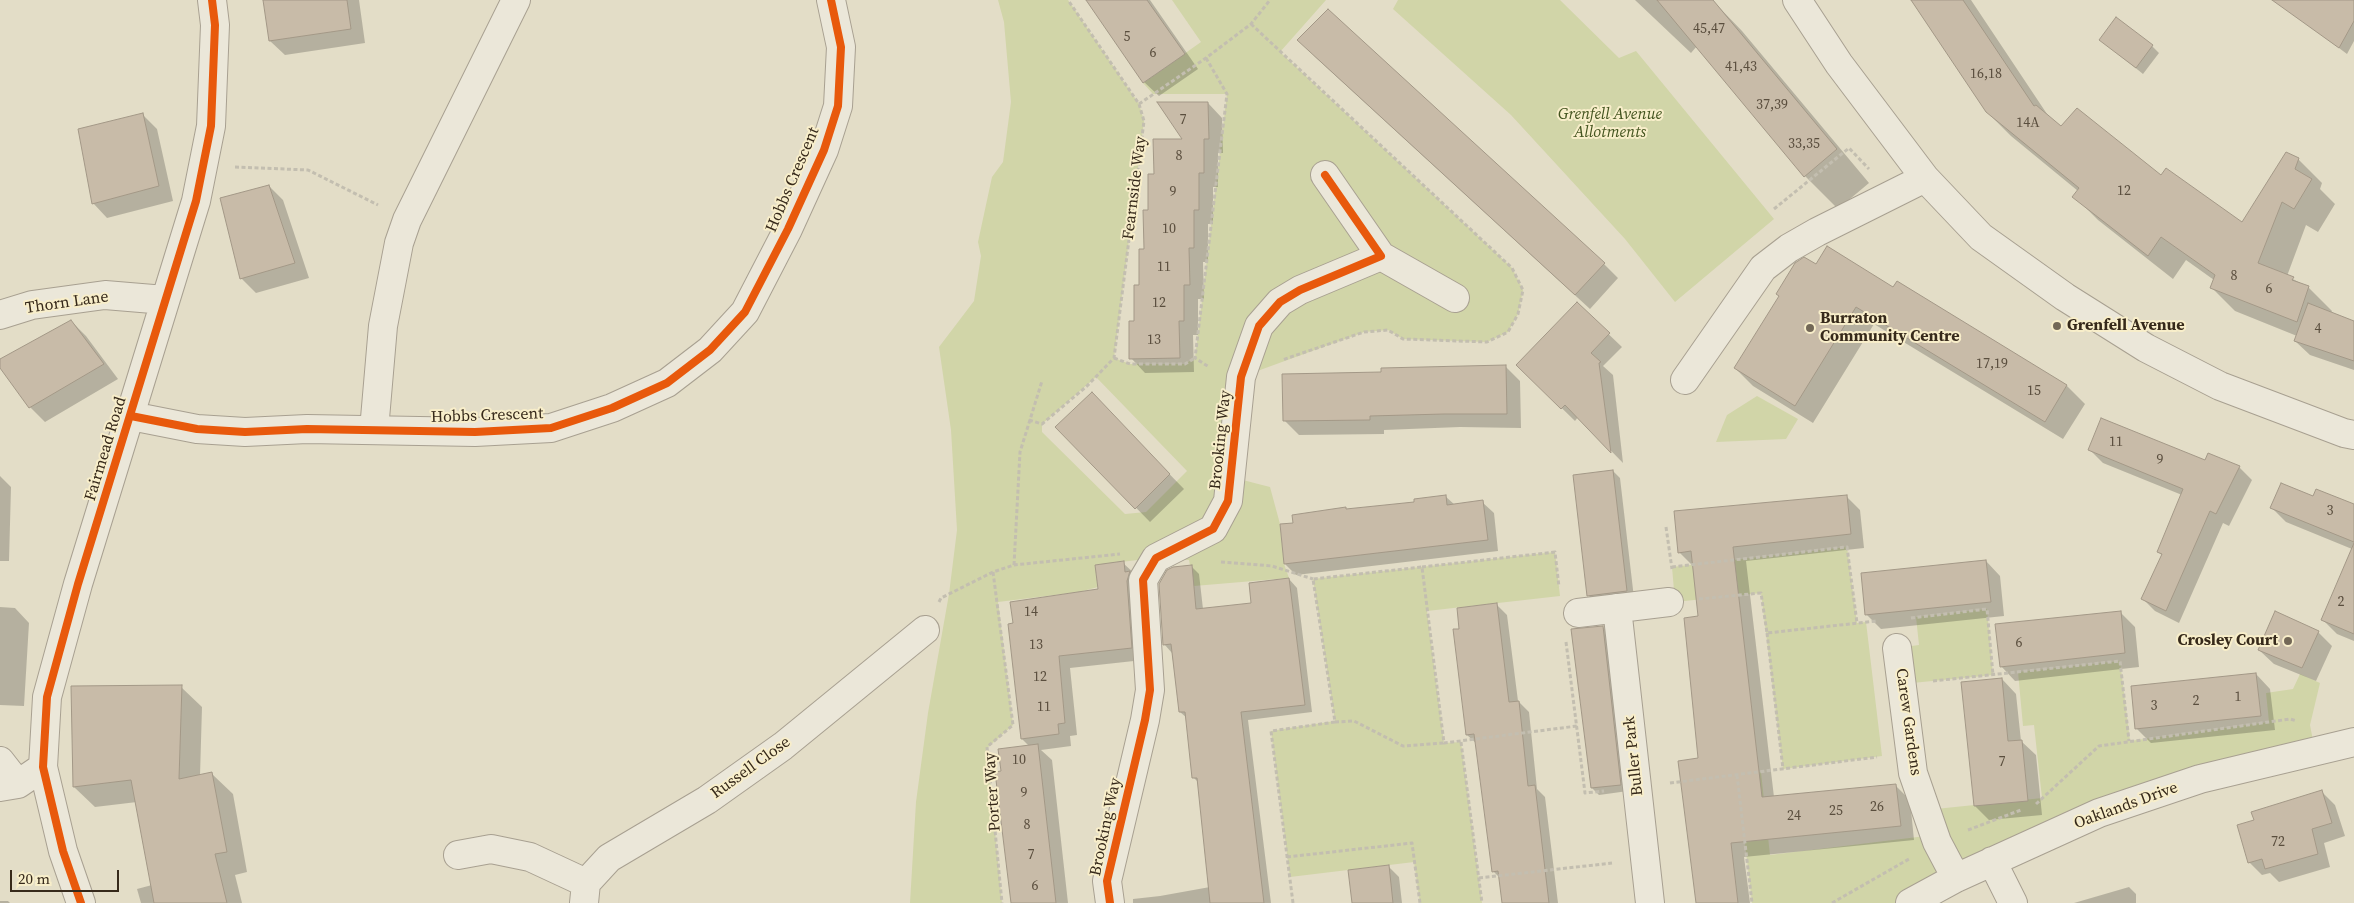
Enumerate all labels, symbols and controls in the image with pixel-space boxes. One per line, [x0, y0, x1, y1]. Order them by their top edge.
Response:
house number: 45,47 [1693, 21, 1725, 37]
house number: 5 [1124, 29, 1130, 45]
house number: 6 [1150, 45, 1156, 61]
house number: 41,43 [1725, 59, 1757, 75]
house number: 16,18 [1970, 66, 2002, 82]
house number: 37,39 [1756, 97, 1788, 113]
park label: Grenfell Avenue Allotments [1558, 105, 1662, 143]
house number: 7 [1180, 112, 1186, 128]
house number: 14A [2016, 115, 2040, 131]
street label: Hobbs Crescent [762, 124, 824, 236]
street label: Fearnside Way [1119, 135, 1151, 241]
house number: 33,35 [1788, 136, 1820, 152]
house number: 8 [1176, 148, 1182, 164]
house number: 12 [2117, 183, 2131, 199]
house number: 9 [1170, 184, 1176, 200]
house number: 10 [1162, 221, 1176, 237]
house number: 11 [1157, 259, 1171, 275]
house number: 8 [2231, 268, 2237, 284]
house number: 6 [2266, 281, 2272, 297]
street label: Thorn Lane [24, 288, 110, 318]
house number: 12 [1152, 295, 1166, 311]
place label: Burraton Community Centre [1820, 309, 1960, 347]
place label: Grenfell Avenue [2067, 316, 2185, 336]
marker: Grenfell Avenue [2051, 320, 2063, 332]
house number: 4 [2315, 321, 2321, 337]
marker: Burraton Community Centre [1804, 322, 1816, 334]
house number: 13 [1147, 332, 1161, 348]
house number: 17,19 [1976, 356, 2008, 372]
house number: 15 [2027, 383, 2041, 399]
street label: Brooking Way [1206, 389, 1236, 491]
street label: Fairmead Road [81, 395, 131, 503]
street label: Hobbs Crescent [430, 404, 544, 428]
house number: 11 [2109, 434, 2123, 450]
house number: 9 [2157, 452, 2163, 468]
house number: 3 [2327, 503, 2333, 519]
house number: 2 [2338, 594, 2344, 610]
house number: 14 [1024, 604, 1038, 620]
place label: Crosley Court [2178, 631, 2278, 651]
house number: 6 [2016, 635, 2022, 651]
marker: Crosley Court [2282, 635, 2294, 647]
house number: 13 [1029, 637, 1043, 653]
street label: Carew Gardens [1891, 667, 1925, 777]
house number: 12 [1033, 669, 1047, 685]
house number: 1 [2235, 689, 2241, 705]
house number: 2 [2193, 693, 2199, 709]
house number: 3 [2151, 698, 2157, 714]
house number: 11 [1037, 699, 1051, 715]
street label: Buller Park [1620, 715, 1648, 797]
street label: Russell Close [708, 733, 794, 803]
street label: Porter Way [981, 752, 1005, 832]
house number: 10 [1012, 752, 1026, 768]
house number: 7 [1999, 754, 2005, 770]
street label: Brooking Way [1086, 776, 1126, 878]
street label: Oaklands Drive [2072, 778, 2180, 834]
house number: 9 [1021, 785, 1027, 801]
house number: 26 [1870, 799, 1884, 815]
house number: 25 [1829, 803, 1843, 819]
house number: 24 [1787, 808, 1801, 824]
house number: 8 [1024, 817, 1030, 833]
house number: 72 [2271, 834, 2285, 850]
house number: 7 [1028, 847, 1034, 863]
scale bar [12, 860, 121, 892]
text: 20 m [18, 868, 50, 889]
house number: 6 [1032, 878, 1038, 894]

